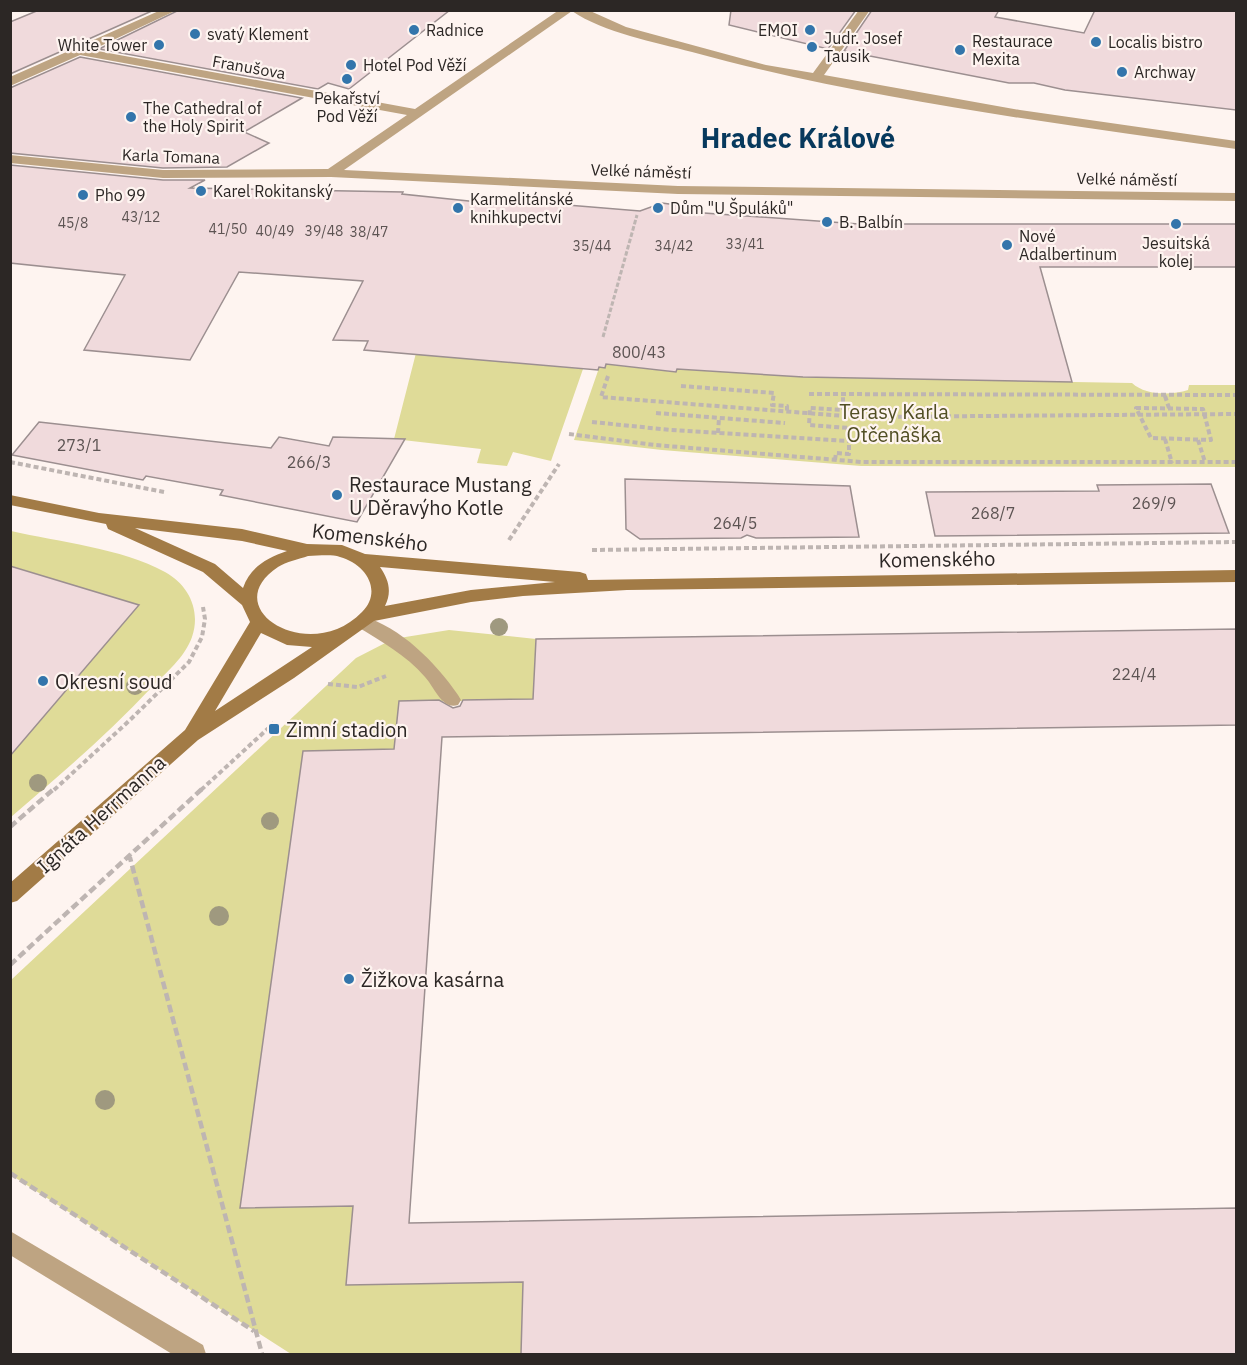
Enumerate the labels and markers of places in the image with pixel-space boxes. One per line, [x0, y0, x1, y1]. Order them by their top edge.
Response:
place label: Radnice [426, 20, 484, 40]
place label: EMOI [758, 20, 798, 40]
marker: Radnice [407, 23, 421, 37]
marker: EMOI [803, 23, 817, 37]
place label: svatý Klement [207, 24, 309, 44]
marker: svatý Klement [188, 27, 202, 41]
place label: Judr. Josef Tausik [824, 28, 902, 66]
place label: Restaurace Mexita [972, 31, 1053, 69]
place label: Localis bistro [1108, 32, 1203, 52]
place label: White Tower [58, 35, 147, 55]
marker: Localis bistro [1089, 35, 1103, 49]
marker: White Tower [152, 38, 166, 52]
marker: Judr. Josef Tausik [805, 40, 819, 54]
marker: Restaurace Mexita [953, 43, 967, 57]
place label: Hotel Pod Věží [363, 55, 467, 75]
marker: Hotel Pod Věží [344, 58, 358, 72]
place label: Archway [1134, 62, 1196, 82]
marker: Archway [1115, 65, 1129, 79]
marker: Pekařství Pod Věží [340, 72, 354, 86]
place label: Pekařství Pod Věží [314, 88, 380, 126]
place label: The Cathedral of the Holy Spirit [143, 98, 262, 136]
marker: The Cathedral of the Holy Spirit [124, 110, 138, 124]
place label: Karel Rokitanský [213, 181, 333, 201]
marker: Karel Rokitanský [194, 184, 208, 198]
place label: Pho 99 [95, 185, 146, 205]
marker: Pho 99 [76, 188, 90, 202]
place label: Karmelitánské knihkupectví [470, 189, 574, 227]
place label: Dům "U Špuláků" [670, 197, 794, 218]
marker: Karmelitánské knihkupectví [451, 201, 465, 215]
marker: Dům "U Špuláků" [651, 201, 665, 215]
place label: B. Balbín [839, 212, 903, 232]
marker: B. Balbín [820, 215, 834, 229]
marker: Jesuitská kolej [1169, 217, 1183, 231]
place label: Nové Adalbertinum [1019, 226, 1117, 264]
place label: Jesuitská kolej [1142, 233, 1211, 271]
marker: Nové Adalbertinum [1000, 238, 1014, 252]
place label: Restaurace Mustang U Děravýho Kotle [349, 471, 532, 521]
marker: Restaurace Mustang U Děravýho Kotle [330, 488, 344, 502]
place label: Okresní soud [55, 668, 173, 695]
marker: Okresní soud [36, 674, 50, 688]
place label: Zimní stadion [286, 716, 408, 743]
marker: Zimní stadion [267, 722, 281, 736]
place label: Žižkova kasárna [361, 966, 504, 993]
marker: Žižkova kasárna [342, 972, 356, 986]

